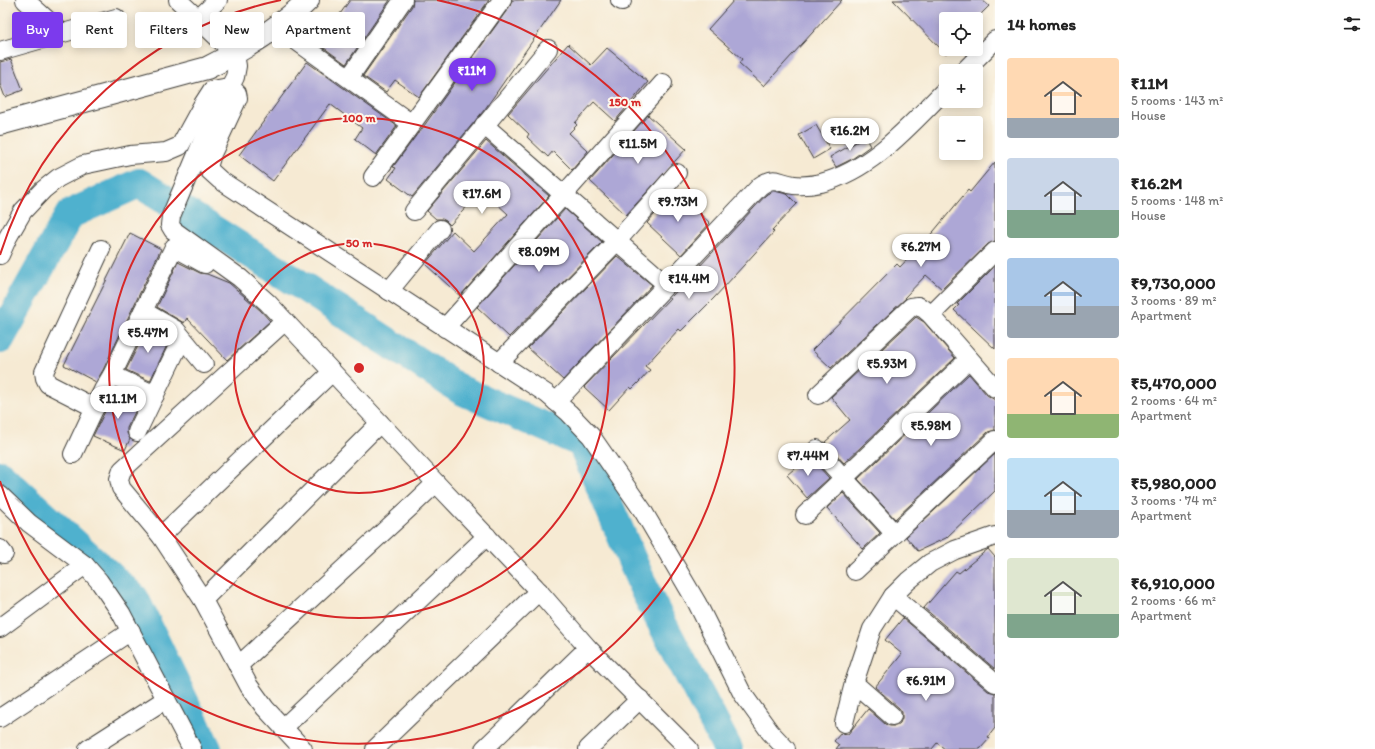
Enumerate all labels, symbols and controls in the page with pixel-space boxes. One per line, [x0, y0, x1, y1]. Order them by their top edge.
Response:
chip: Buy [12, 12, 63, 48]
chip: Rent [71, 12, 127, 48]
chip: Filters [135, 12, 202, 48]
chip: New [210, 12, 264, 48]
chip: Apartment [272, 12, 365, 48]
map controls [939, 12, 983, 160]
button: locate [939, 12, 983, 56]
icon: filters [1341, 13, 1363, 35]
text: 14 homes [1007, 14, 1076, 34]
pin: ₹11M [448, 58, 496, 92]
text: ₹11M [458, 63, 486, 78]
button: + [939, 64, 983, 108]
text: ₹11M [1131, 73, 1168, 93]
icon: home [1039, 74, 1087, 122]
text: 5 rooms · 143 m² [1131, 93, 1223, 108]
text: 150 m [609, 95, 642, 109]
text: House [1131, 108, 1166, 123]
text: 100 m [342, 111, 376, 125]
button: − [939, 116, 983, 160]
pin: ₹16.2M [817, 118, 883, 152]
text: ₹16.2M [830, 123, 870, 138]
pin: ₹11.5M [605, 131, 671, 165]
text: ₹11.5M [619, 136, 657, 151]
text: ₹16.2M [1131, 173, 1183, 193]
icon: home [1039, 174, 1087, 222]
pin: ₹17.6M [449, 181, 515, 215]
text: ₹17.6M [462, 186, 502, 201]
pin: ₹9.73M [645, 189, 711, 223]
text: 5 rooms · 148 m² [1131, 193, 1223, 208]
text: ₹9.73M [658, 194, 698, 209]
text: House [1131, 208, 1166, 223]
pin: ₹6.27M [888, 234, 954, 268]
text: 50 m [346, 236, 373, 250]
pin: ₹8.09M [506, 239, 572, 273]
text: ₹6.27M [901, 239, 941, 254]
text: ₹8.09M [518, 244, 560, 259]
pin: ₹14.4M [656, 266, 722, 300]
text: ₹14.4M [668, 271, 710, 286]
text: ₹9,730,000 [1131, 273, 1216, 293]
icon: home [1039, 274, 1087, 322]
text: 3 rooms · 89 m² [1131, 293, 1217, 308]
text: Apartment [1131, 308, 1192, 323]
pin: ₹5.47M [115, 320, 181, 354]
text: ₹5.47M [128, 325, 168, 340]
pin: ₹5.93M [854, 351, 920, 385]
text: ₹5.93M [867, 356, 907, 371]
centre of rings [352, 361, 366, 375]
text: ₹5,470,000 [1131, 373, 1217, 393]
icon: home [1039, 374, 1087, 422]
pin: ₹11.1M [85, 386, 151, 420]
text: ₹11.1M [99, 391, 137, 406]
text: 2 rooms · 64 m² [1131, 393, 1217, 408]
text: Apartment [1131, 408, 1192, 423]
pin: ₹5.98M [898, 413, 964, 447]
text: ₹5.98M [911, 418, 951, 433]
pin: ₹7.44M [775, 443, 841, 477]
text: ₹7.44M [787, 448, 829, 463]
text: ₹5,980,000 [1131, 473, 1216, 493]
icon: home [1039, 474, 1087, 522]
text: 3 rooms · 74 m² [1131, 493, 1217, 508]
text: Apartment [1131, 508, 1192, 523]
text: ₹6,910,000 [1131, 573, 1215, 593]
icon: home [1039, 574, 1087, 622]
text: 2 rooms · 66 m² [1131, 593, 1216, 608]
text: Apartment [1131, 608, 1192, 623]
pin: ₹6.91M [893, 668, 959, 702]
text: ₹6.91M [906, 673, 946, 688]

